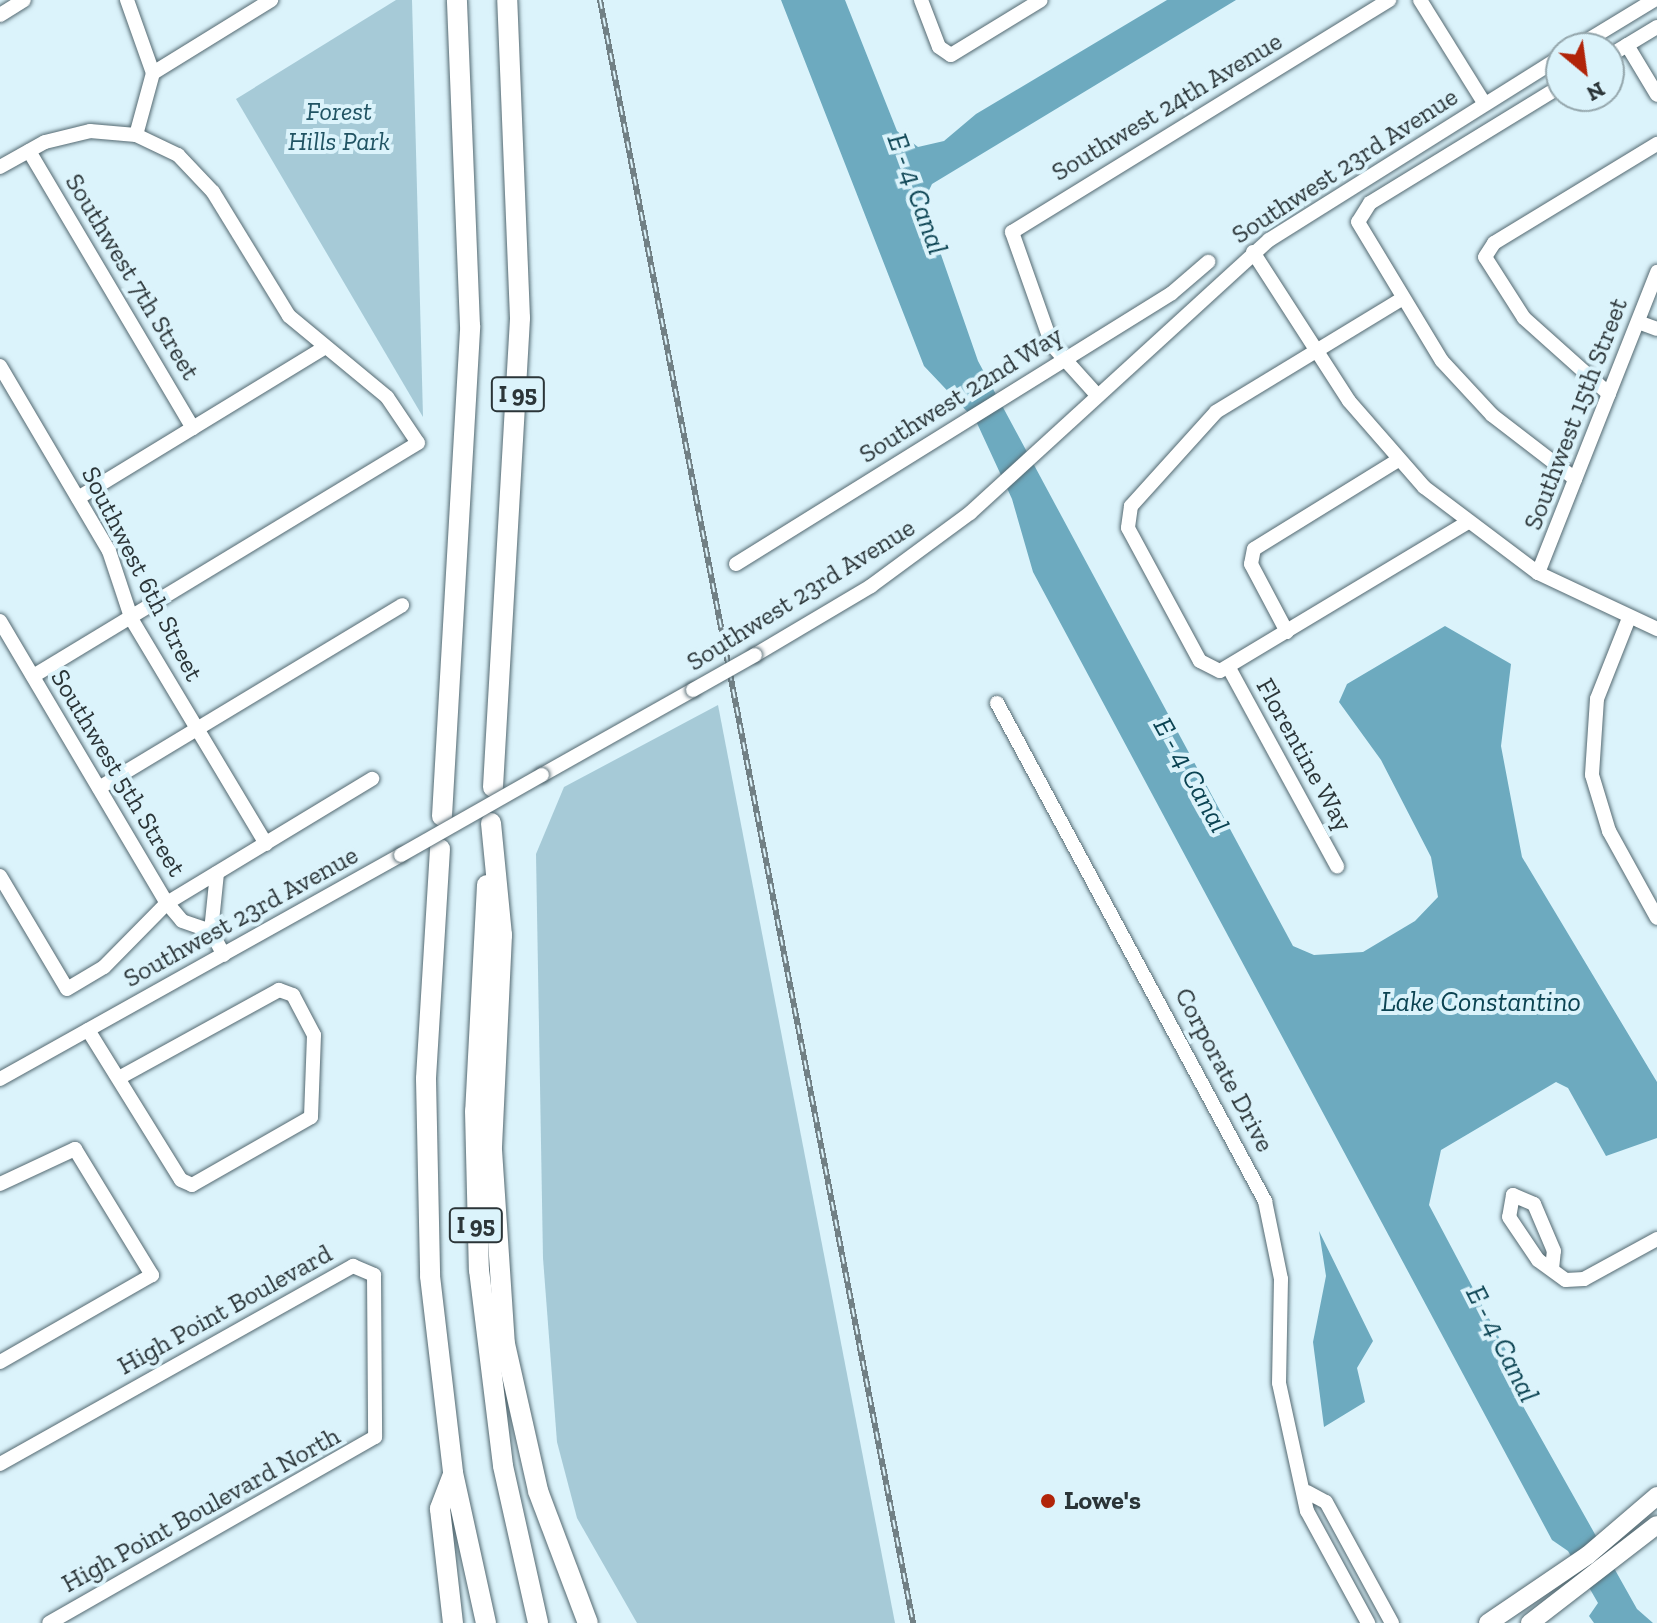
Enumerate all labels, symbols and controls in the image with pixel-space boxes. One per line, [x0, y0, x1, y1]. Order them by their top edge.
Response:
street label: Southwest 24th Avenue [1046, 26, 1288, 188]
north arrow [1545, 32, 1625, 112]
text: N [1582, 76, 1610, 108]
street label: Southwest 23rd Avenue [1226, 81, 1464, 251]
park label: Forest Hills Park [288, 96, 390, 158]
water label: E - 4 Canal [880, 129, 954, 259]
street label: Southwest 7th Street [58, 168, 206, 386]
street label: Southwest 15th Street [1517, 293, 1635, 535]
street label: Southwest 22nd Way [853, 320, 1069, 470]
road number: I 95 [490, 374, 546, 414]
street label: Southwest 6th Street [74, 461, 210, 687]
street label: Southwest 23rd Avenue [681, 512, 921, 678]
street label: Southwest 5th Street [44, 664, 192, 882]
street label: Florentine Way [1249, 673, 1359, 837]
water label: E - 4 Canal [1146, 712, 1236, 838]
street label: Southwest 23rd Avenue [118, 839, 364, 995]
street label: Corporate Drive [1168, 983, 1280, 1157]
water label: Lake Constantino [1381, 985, 1581, 1019]
road number: I 95 [448, 1205, 504, 1245]
street label: High Point Boulevard [112, 1238, 338, 1382]
water label: E - 4 Canal [1458, 1280, 1546, 1408]
street label: High Point Boulevard North [56, 1420, 346, 1600]
place label: Lowe's [1064, 1485, 1141, 1517]
marker: Lowe's [1039, 1492, 1057, 1510]

